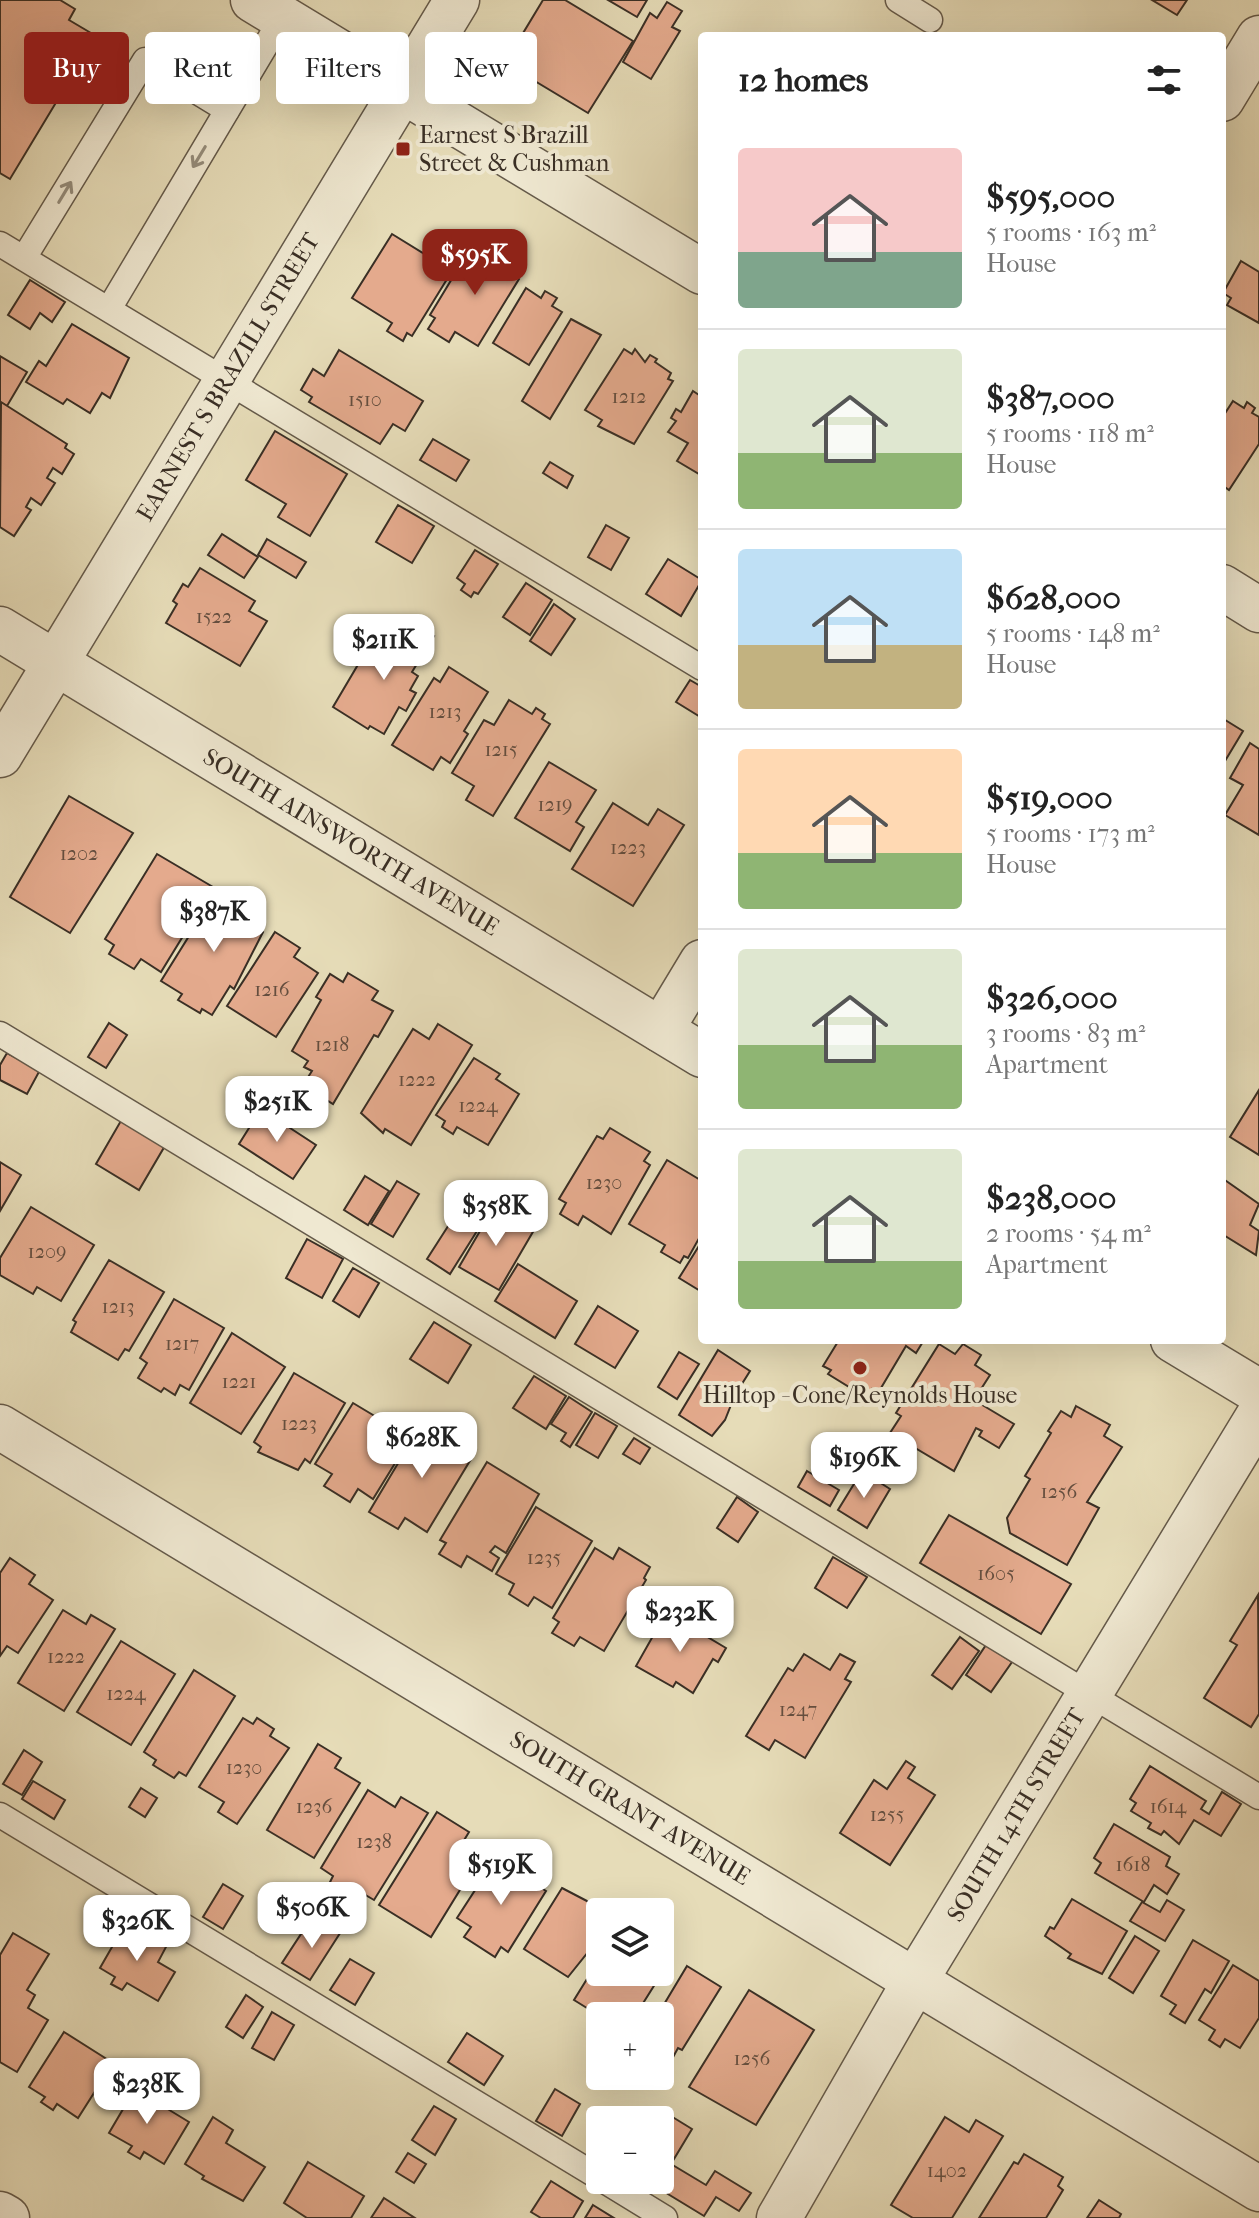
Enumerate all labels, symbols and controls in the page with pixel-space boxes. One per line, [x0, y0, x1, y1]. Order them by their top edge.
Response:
chip: Buy [24, 32, 129, 104]
chip: Rent [145, 32, 260, 104]
chip: Filters [276, 32, 409, 104]
chip: New [425, 32, 537, 104]
icon: filters [1142, 58, 1186, 102]
text: 12 homes [738, 60, 868, 100]
place label: Earnest S Brazill Street & Cushman [419, 121, 609, 177]
marker: Earnest S Brazill Street & Cushman [394, 140, 412, 158]
one-way arrow [191, 145, 207, 168]
text: $595,000 [986, 177, 1115, 217]
icon: home [802, 180, 898, 276]
one-way arrow [57, 181, 73, 204]
text: 5 rooms · 163 m² [986, 217, 1156, 248]
street label: EARNEST S BRAZILL STREET [131, 227, 326, 526]
pin: $595K [419, 229, 531, 297]
text: $595K [440, 239, 510, 270]
text: House [986, 248, 1056, 279]
text: $387,000 [986, 378, 1115, 418]
icon: home [802, 381, 898, 477]
house number: 1212 [612, 385, 646, 408]
house number: 1510 [348, 388, 382, 411]
text: 5 rooms · 118 m² [986, 418, 1154, 449]
text: House [986, 449, 1056, 480]
text: $628,000 [986, 578, 1121, 618]
icon: home [802, 581, 898, 677]
house number: 1522 [196, 605, 232, 628]
pin: $211K [328, 614, 440, 682]
text: 5 rooms · 148 m² [986, 618, 1160, 649]
text: $211K [351, 624, 417, 655]
text: House [986, 649, 1056, 680]
house number: 1213 [429, 700, 461, 723]
house number: 1215 [484, 738, 518, 761]
street label: SOUTH AINSWORTH AVENUE [198, 742, 504, 942]
text: $519,000 [986, 778, 1113, 818]
icon: home [802, 781, 898, 877]
house number: 1219 [537, 793, 573, 816]
text: 5 rooms · 173 m² [986, 818, 1155, 849]
house number: 1223 [610, 836, 646, 859]
house number: 1202 [60, 842, 98, 865]
text: House [986, 849, 1056, 880]
pin: $387K [158, 886, 270, 954]
text: $387K [179, 896, 249, 927]
house number: 1216 [254, 978, 290, 1001]
text: $326,000 [986, 978, 1118, 1018]
icon: home [802, 981, 898, 1077]
text: 3 rooms · 83 m² [986, 1018, 1145, 1049]
house number: 1218 [315, 1033, 349, 1056]
text: Apartment [986, 1049, 1108, 1080]
house number: 1222 [398, 1068, 436, 1091]
pin: $251K [221, 1076, 333, 1144]
text: $251K [243, 1086, 311, 1117]
house number: 1224 [458, 1094, 499, 1117]
house number: 1230 [586, 1171, 622, 1194]
text: $238,000 [986, 1178, 1117, 1218]
pin: $358K [440, 1180, 552, 1248]
icon: home [802, 1181, 898, 1277]
text: $358K [462, 1190, 530, 1221]
text: 2 rooms · 54 m² [986, 1218, 1151, 1249]
house number: 1209 [28, 1240, 66, 1263]
text: Apartment [986, 1249, 1108, 1280]
house number: 1213 [102, 1295, 134, 1318]
house number: 1217 [165, 1332, 199, 1355]
marker: Hilltop - Cone/Reynolds House [851, 1359, 869, 1377]
house number: 1221 [222, 1370, 256, 1393]
place label: Hilltop - Cone/Reynolds House [703, 1381, 1018, 1409]
house number: 1223 [281, 1412, 317, 1435]
pin: $628K [366, 1412, 478, 1480]
text: $628K [385, 1422, 459, 1453]
pin: $196K [808, 1432, 920, 1500]
text: $196K [829, 1442, 899, 1473]
house number: 1256 [1041, 1480, 1078, 1503]
house number: 1235 [527, 1546, 561, 1569]
house number: 1605 [977, 1562, 1015, 1585]
pin: $232K [624, 1586, 736, 1654]
text: $232K [645, 1596, 715, 1627]
house number: 1222 [47, 1645, 85, 1668]
house number: 1224 [106, 1682, 147, 1705]
house number: 1247 [779, 1698, 818, 1721]
street label: SOUTH 14TH STREET [941, 1702, 1091, 1927]
street label: SOUTH GRANT AVENUE [505, 1725, 755, 1891]
house number: 1230 [226, 1756, 262, 1779]
house number: 1236 [296, 1795, 332, 1818]
house number: 1614 [1150, 1795, 1188, 1818]
house number: 1255 [870, 1803, 904, 1826]
house number: 1238 [356, 1830, 392, 1853]
pin: $519K [445, 1839, 557, 1907]
text: $519K [467, 1849, 535, 1880]
house number: 1618 [1116, 1853, 1150, 1876]
pin: $506K [256, 1882, 368, 1950]
text: $506K [276, 1892, 348, 1923]
pin: $326K [81, 1895, 193, 1963]
map controls [586, 1898, 674, 2194]
button: layers [586, 1898, 674, 1986]
text: $326K [101, 1905, 173, 1936]
button: + [586, 2002, 674, 2090]
house number: 1256 [734, 2047, 771, 2070]
pin: $238K [91, 2058, 203, 2126]
text: $238K [112, 2068, 182, 2099]
button: − [586, 2106, 674, 2194]
house number: 1402 [927, 2159, 967, 2182]

